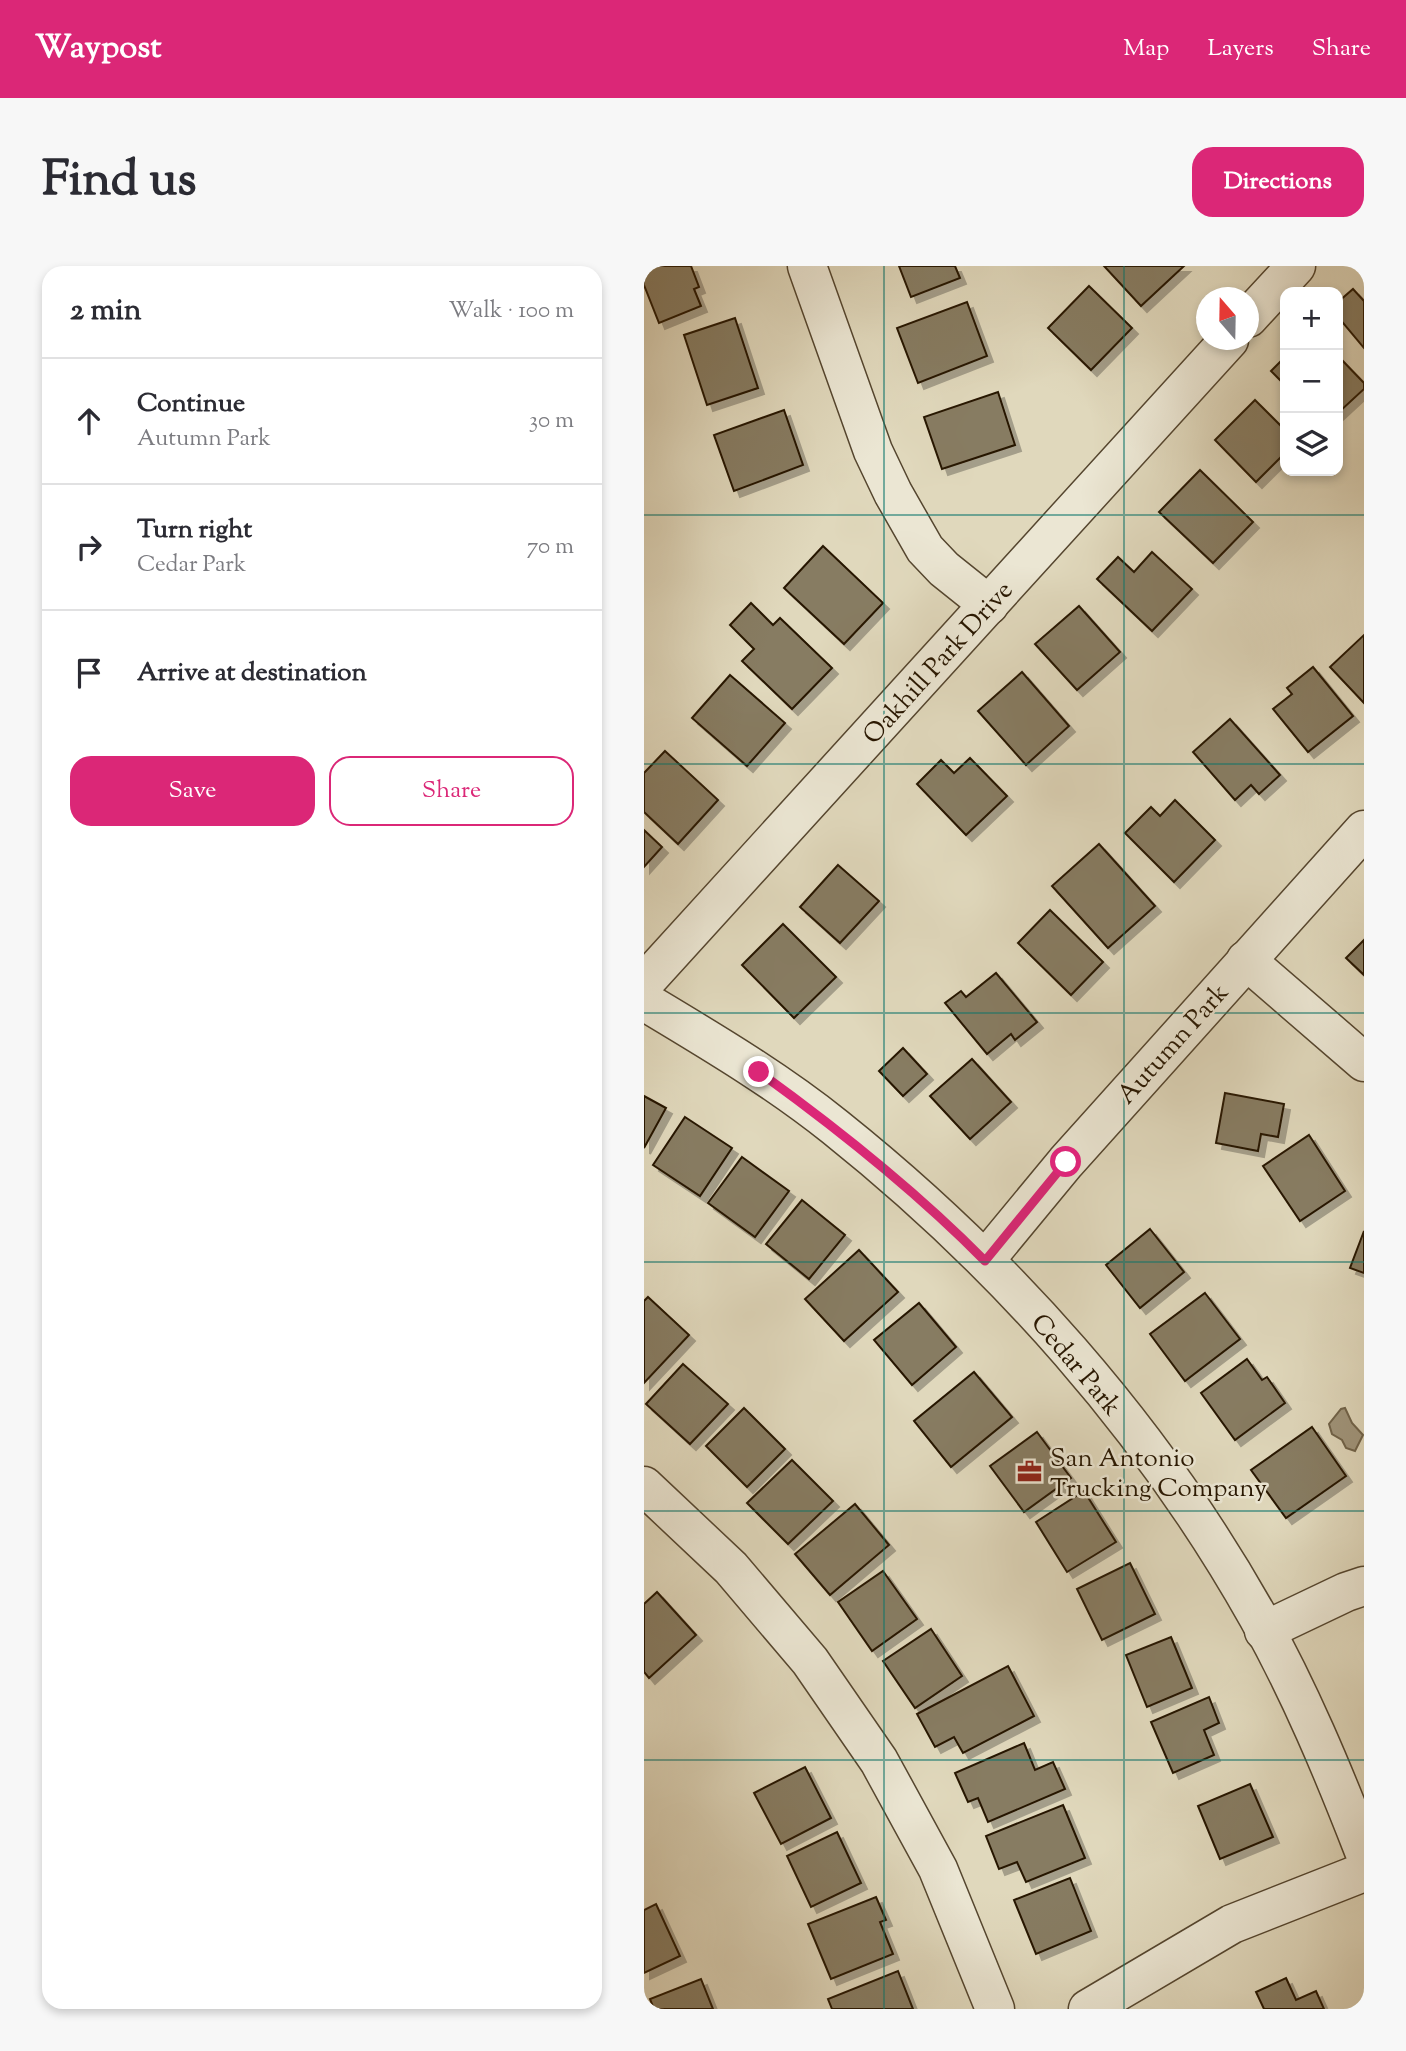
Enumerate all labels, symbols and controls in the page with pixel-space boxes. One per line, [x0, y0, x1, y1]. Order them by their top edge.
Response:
text: Waypost [35, 25, 162, 73]
text: Map [1123, 32, 1169, 66]
text: Layers [1207, 32, 1274, 66]
text: Share [1312, 32, 1371, 66]
text: Find us [42, 147, 196, 217]
button: Directions [1192, 147, 1364, 217]
north arrow [1196, 287, 1259, 350]
map controls [1280, 287, 1343, 476]
button: + [1280, 287, 1343, 350]
text: 2 min [70, 290, 142, 333]
text: Walk · 100 m [449, 295, 574, 328]
button: − [1280, 350, 1343, 413]
text: Continue [137, 386, 245, 423]
icon: ahead [70, 402, 108, 440]
text: 30 m [529, 405, 574, 438]
button: layers [1280, 413, 1343, 476]
text: Autumn Park [137, 423, 271, 456]
text: Turn right [137, 512, 252, 549]
icon: right [70, 528, 108, 566]
text: 70 m [527, 531, 574, 564]
text: Cedar Park [137, 549, 246, 582]
street label: Oakhill Park Drive [855, 574, 1022, 754]
icon: arrive [70, 654, 108, 692]
text: Arrive at destination [137, 655, 367, 692]
button: Save [70, 756, 315, 826]
button: Share [329, 756, 574, 826]
street label: Autumn Park [1110, 976, 1238, 1113]
route end [743, 1056, 774, 1087]
route start [1050, 1146, 1081, 1177]
street label: Cedar Park [1021, 1306, 1129, 1425]
place label: San Antonio Trucking Company [1050, 1441, 1267, 1508]
office icon: San Antonio Trucking Company [1016, 1458, 1044, 1486]

